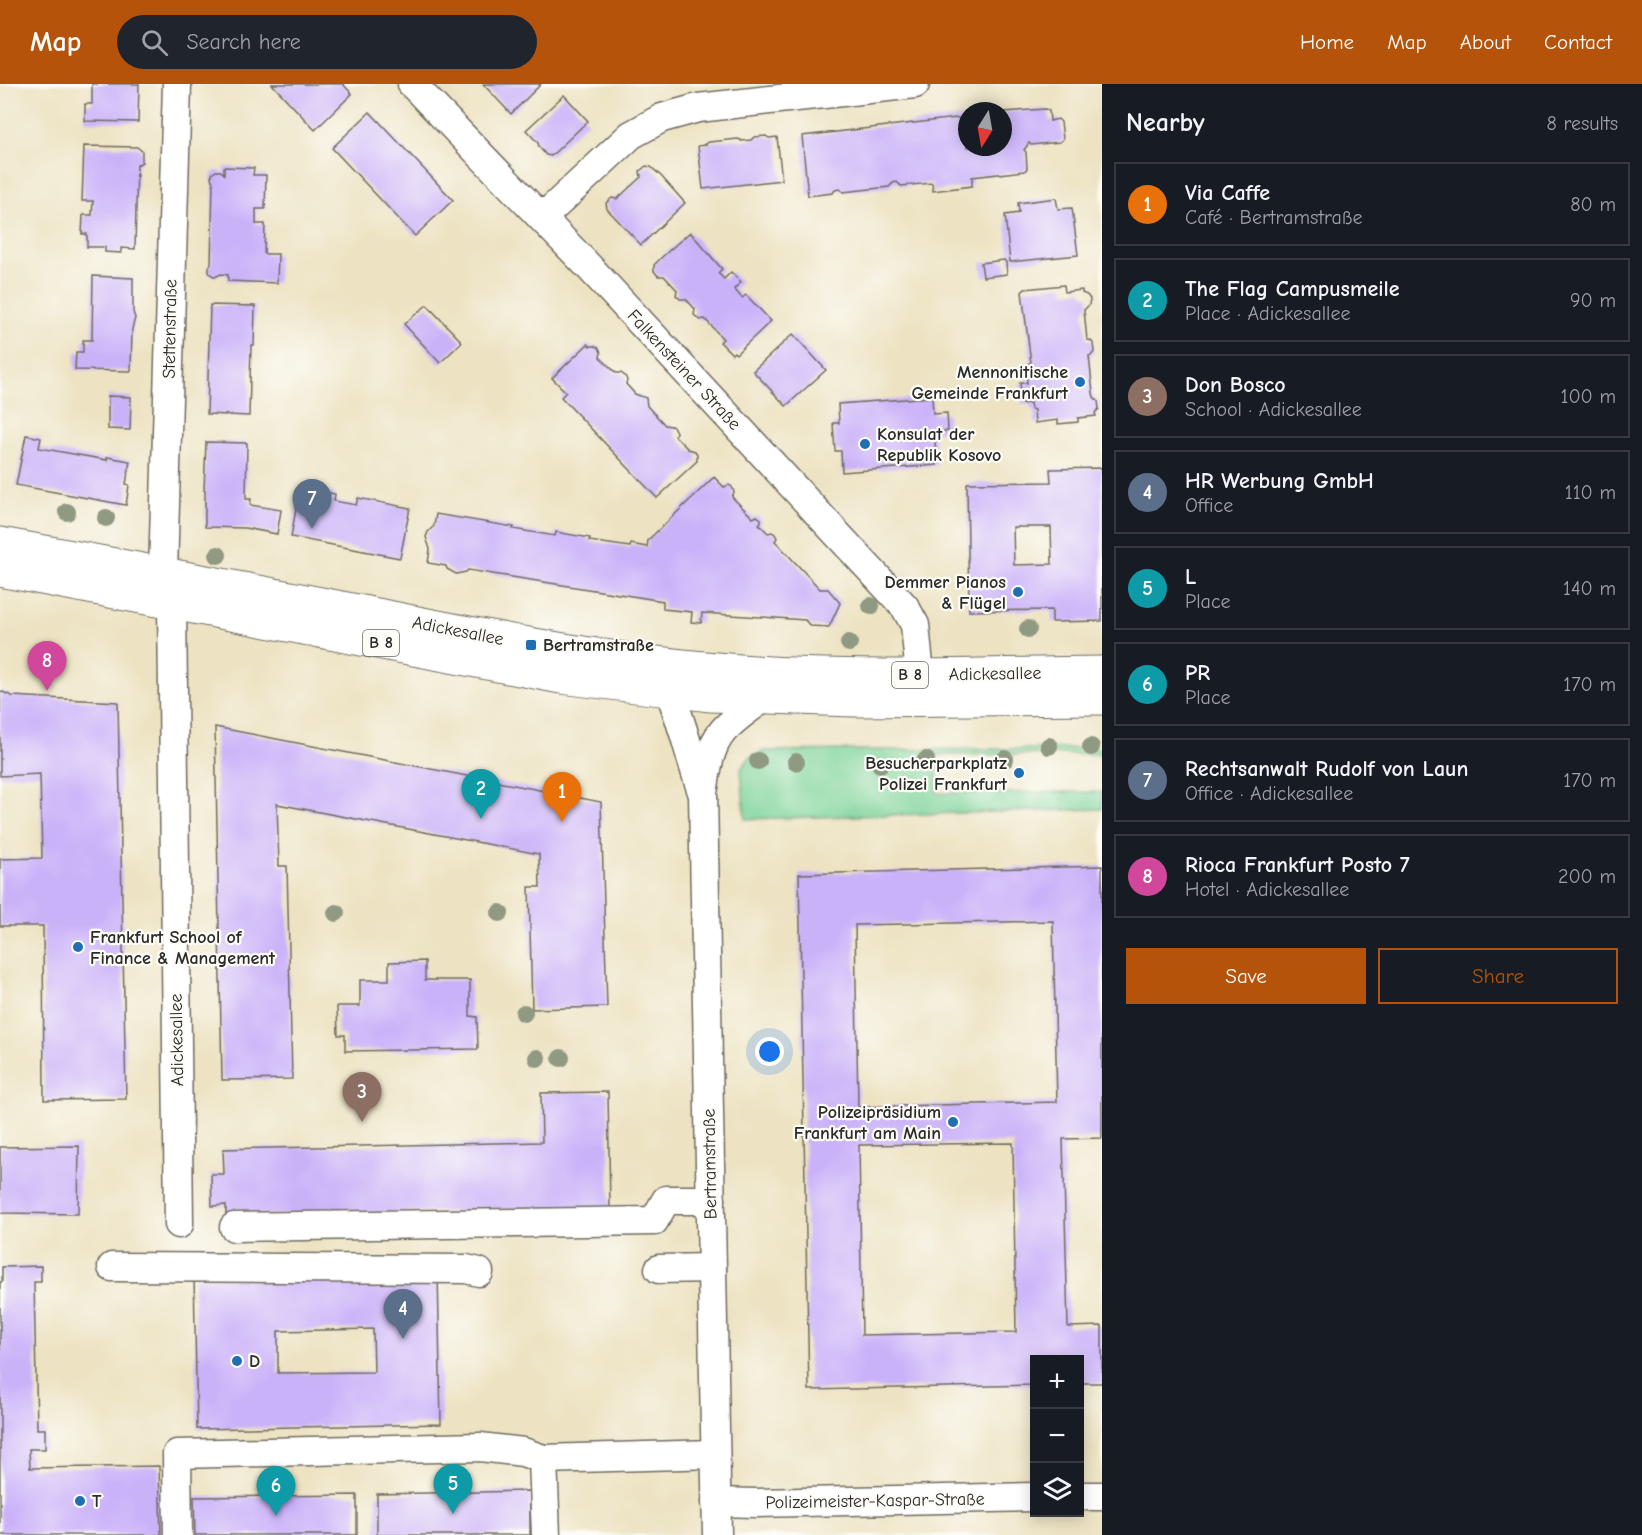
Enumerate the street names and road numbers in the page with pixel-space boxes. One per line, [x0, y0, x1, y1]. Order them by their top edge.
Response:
street label: Stettenstraße [159, 279, 181, 379]
street label: Falkensteiner Straße [623, 305, 745, 435]
street label: Adickesallee [410, 612, 506, 650]
road number: B 8 [363, 630, 399, 656]
road number: B 8 [892, 662, 928, 688]
street label: Adickesallee [948, 663, 1042, 685]
street label: Adickesallee [166, 993, 188, 1087]
street label: Bertramstraße [699, 1108, 721, 1220]
street label: Polizeimeister-Kaspar-Straße [765, 1489, 985, 1513]

